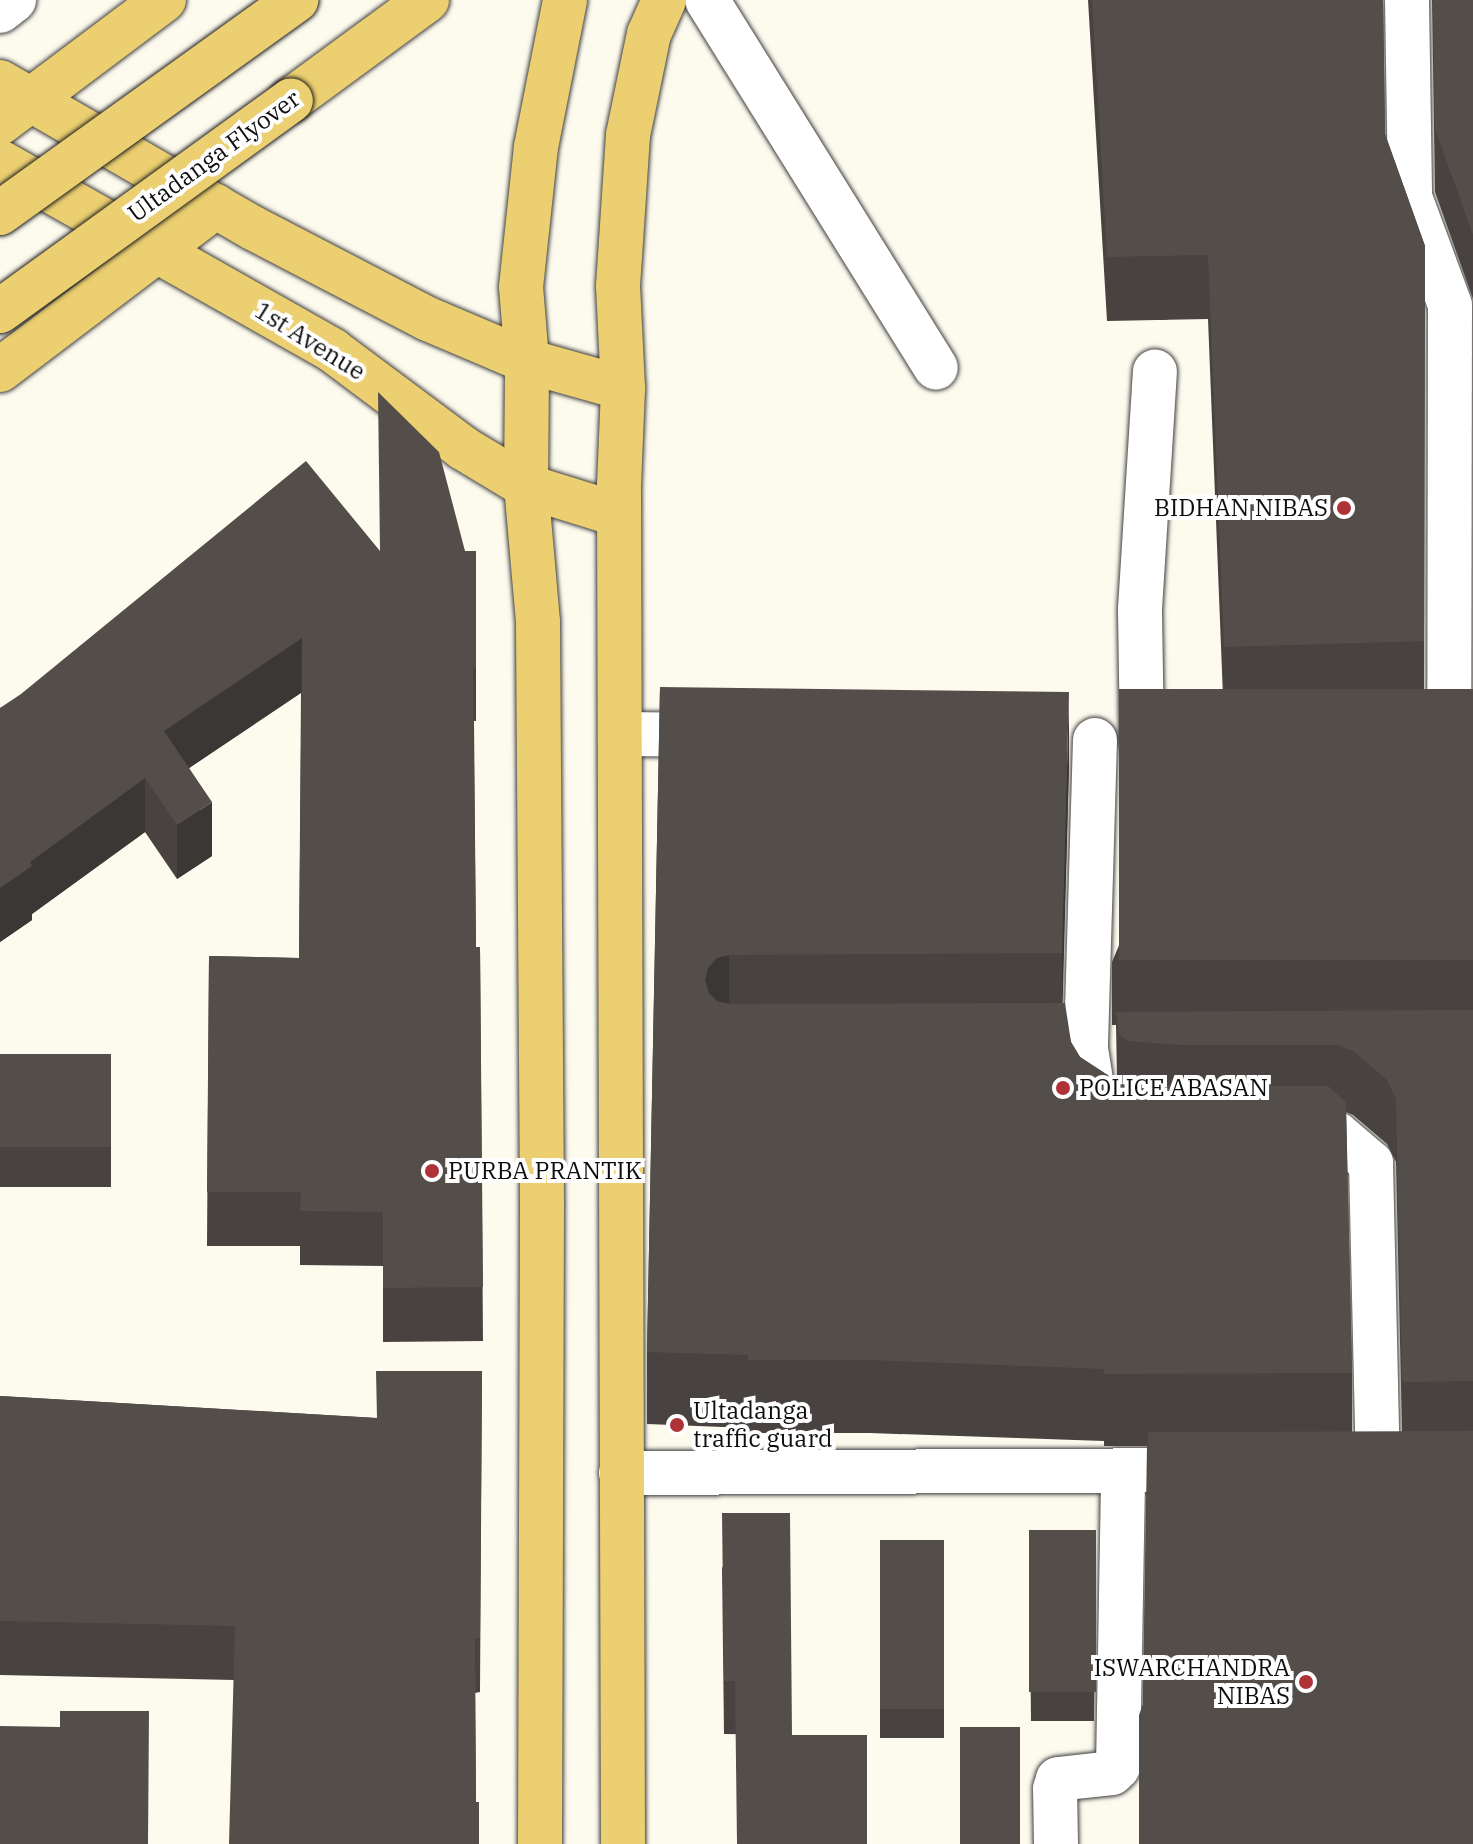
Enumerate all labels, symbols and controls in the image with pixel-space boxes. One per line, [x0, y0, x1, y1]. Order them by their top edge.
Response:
street label: Ultadanga Flyover [123, 84, 305, 228]
street label: 1st Avenue [250, 296, 370, 386]
place label: BIDHAN NIBAS [1154, 494, 1328, 522]
marker: BIDHAN NIBAS [1335, 499, 1353, 517]
place label: POLICE ABASAN [1079, 1074, 1268, 1102]
marker: POLICE ABASAN [1054, 1079, 1072, 1097]
place label: PURBA PRANTIK [448, 1157, 642, 1185]
marker: PURBA PRANTIK [423, 1162, 441, 1180]
place label: Ultadanga traffic guard [693, 1397, 833, 1453]
marker: Ultadanga traffic guard [668, 1416, 686, 1434]
place label: ISWARCHANDRA NIBAS [1094, 1654, 1290, 1710]
marker: ISWARCHANDRA NIBAS [1297, 1673, 1315, 1691]

